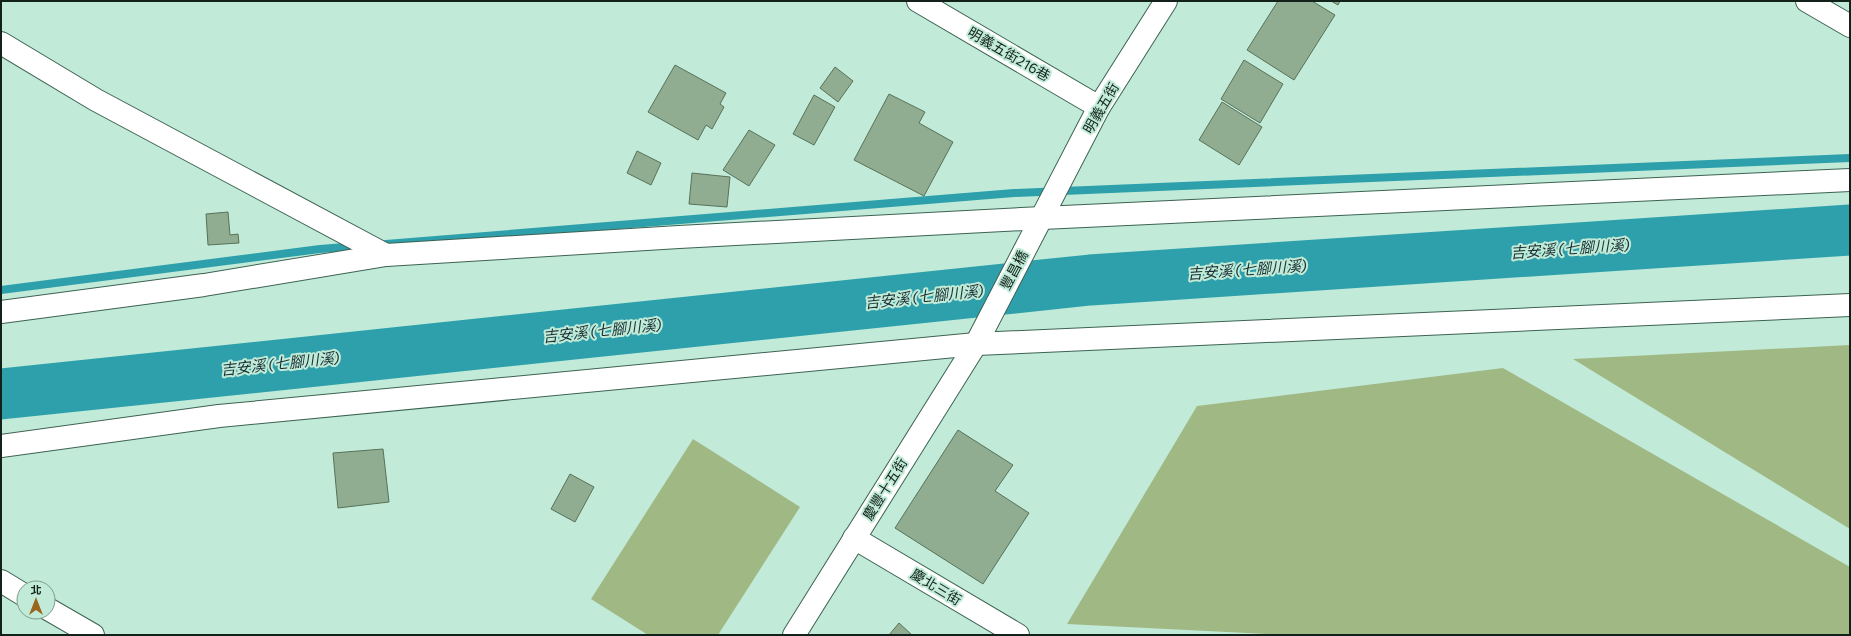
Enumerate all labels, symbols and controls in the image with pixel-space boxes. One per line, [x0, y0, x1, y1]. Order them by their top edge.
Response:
street label: 明義五街216巷 [965, 23, 1053, 84]
street label: 明義五街 [1079, 79, 1122, 136]
water label: 吉安溪 (七腳川溪) [1510, 235, 1630, 261]
street label: 豐昌橋 [996, 247, 1031, 292]
water label: 吉安溪 (七腳川溪) [1187, 256, 1307, 282]
water label: 吉安溪 (七腳川溪) [864, 281, 984, 311]
water label: 吉安溪 (七腳川溪) [542, 315, 662, 345]
water label: 吉安溪 (七腳川溪) [220, 348, 340, 378]
street label: 慶豐十五街 [859, 455, 910, 523]
street label: 慶北三街 [908, 565, 965, 608]
north arrow [16, 580, 56, 620]
text: 北 [31, 583, 42, 596]

